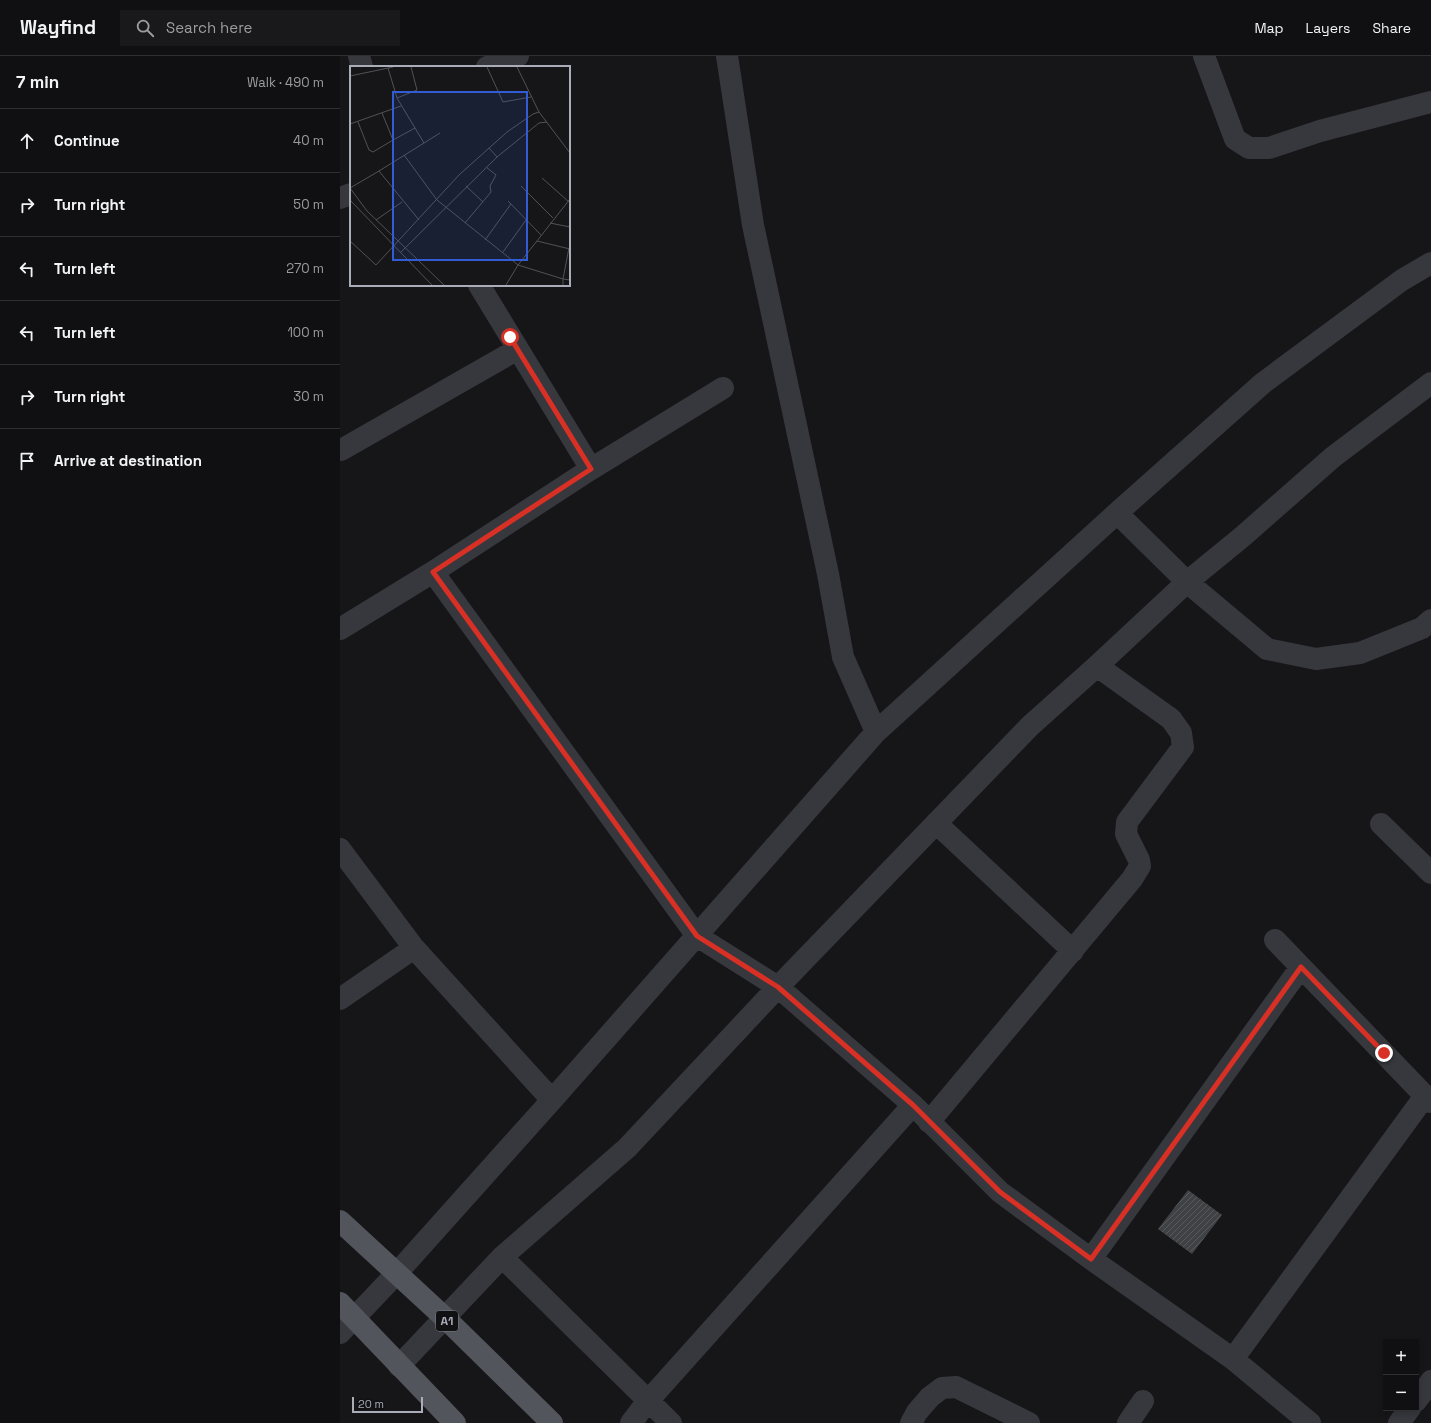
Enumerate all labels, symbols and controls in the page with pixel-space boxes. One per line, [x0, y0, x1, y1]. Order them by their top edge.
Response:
search box [120, 10, 400, 46]
text: Wayfind [20, 15, 96, 40]
icon: search [134, 17, 156, 39]
text: Search here [166, 18, 252, 37]
text: Map [1254, 19, 1284, 37]
text: Layers [1306, 19, 1350, 37]
text: Share [1372, 19, 1411, 37]
inset map [350, 66, 570, 286]
text: 7 min [16, 71, 59, 93]
text: Walk · 490 m [247, 74, 324, 91]
icon: ahead [16, 130, 38, 152]
text: Continue [54, 131, 120, 150]
text: 40 m [293, 132, 324, 149]
icon: right [16, 194, 38, 216]
text: Turn right [54, 195, 125, 214]
text: 50 m [293, 196, 324, 213]
icon: left [16, 258, 38, 280]
text: Turn left [54, 259, 116, 278]
text: 270 m [286, 260, 324, 277]
icon: left [16, 322, 38, 344]
text: Turn left [54, 323, 116, 342]
text: 100 m [287, 324, 324, 341]
route start [501, 328, 519, 346]
icon: right [16, 386, 38, 408]
text: Turn right [54, 387, 125, 406]
text: 30 m [293, 388, 324, 405]
icon: arrive [16, 450, 38, 472]
text: Arrive at destination [54, 451, 202, 470]
route end [1375, 1044, 1393, 1062]
road number: A1 [436, 1311, 458, 1331]
map controls [1383, 1339, 1419, 1411]
button: + [1383, 1339, 1419, 1375]
button: − [1383, 1375, 1419, 1411]
scale bar [352, 1395, 423, 1414]
text: 20 m [358, 1397, 384, 1411]

